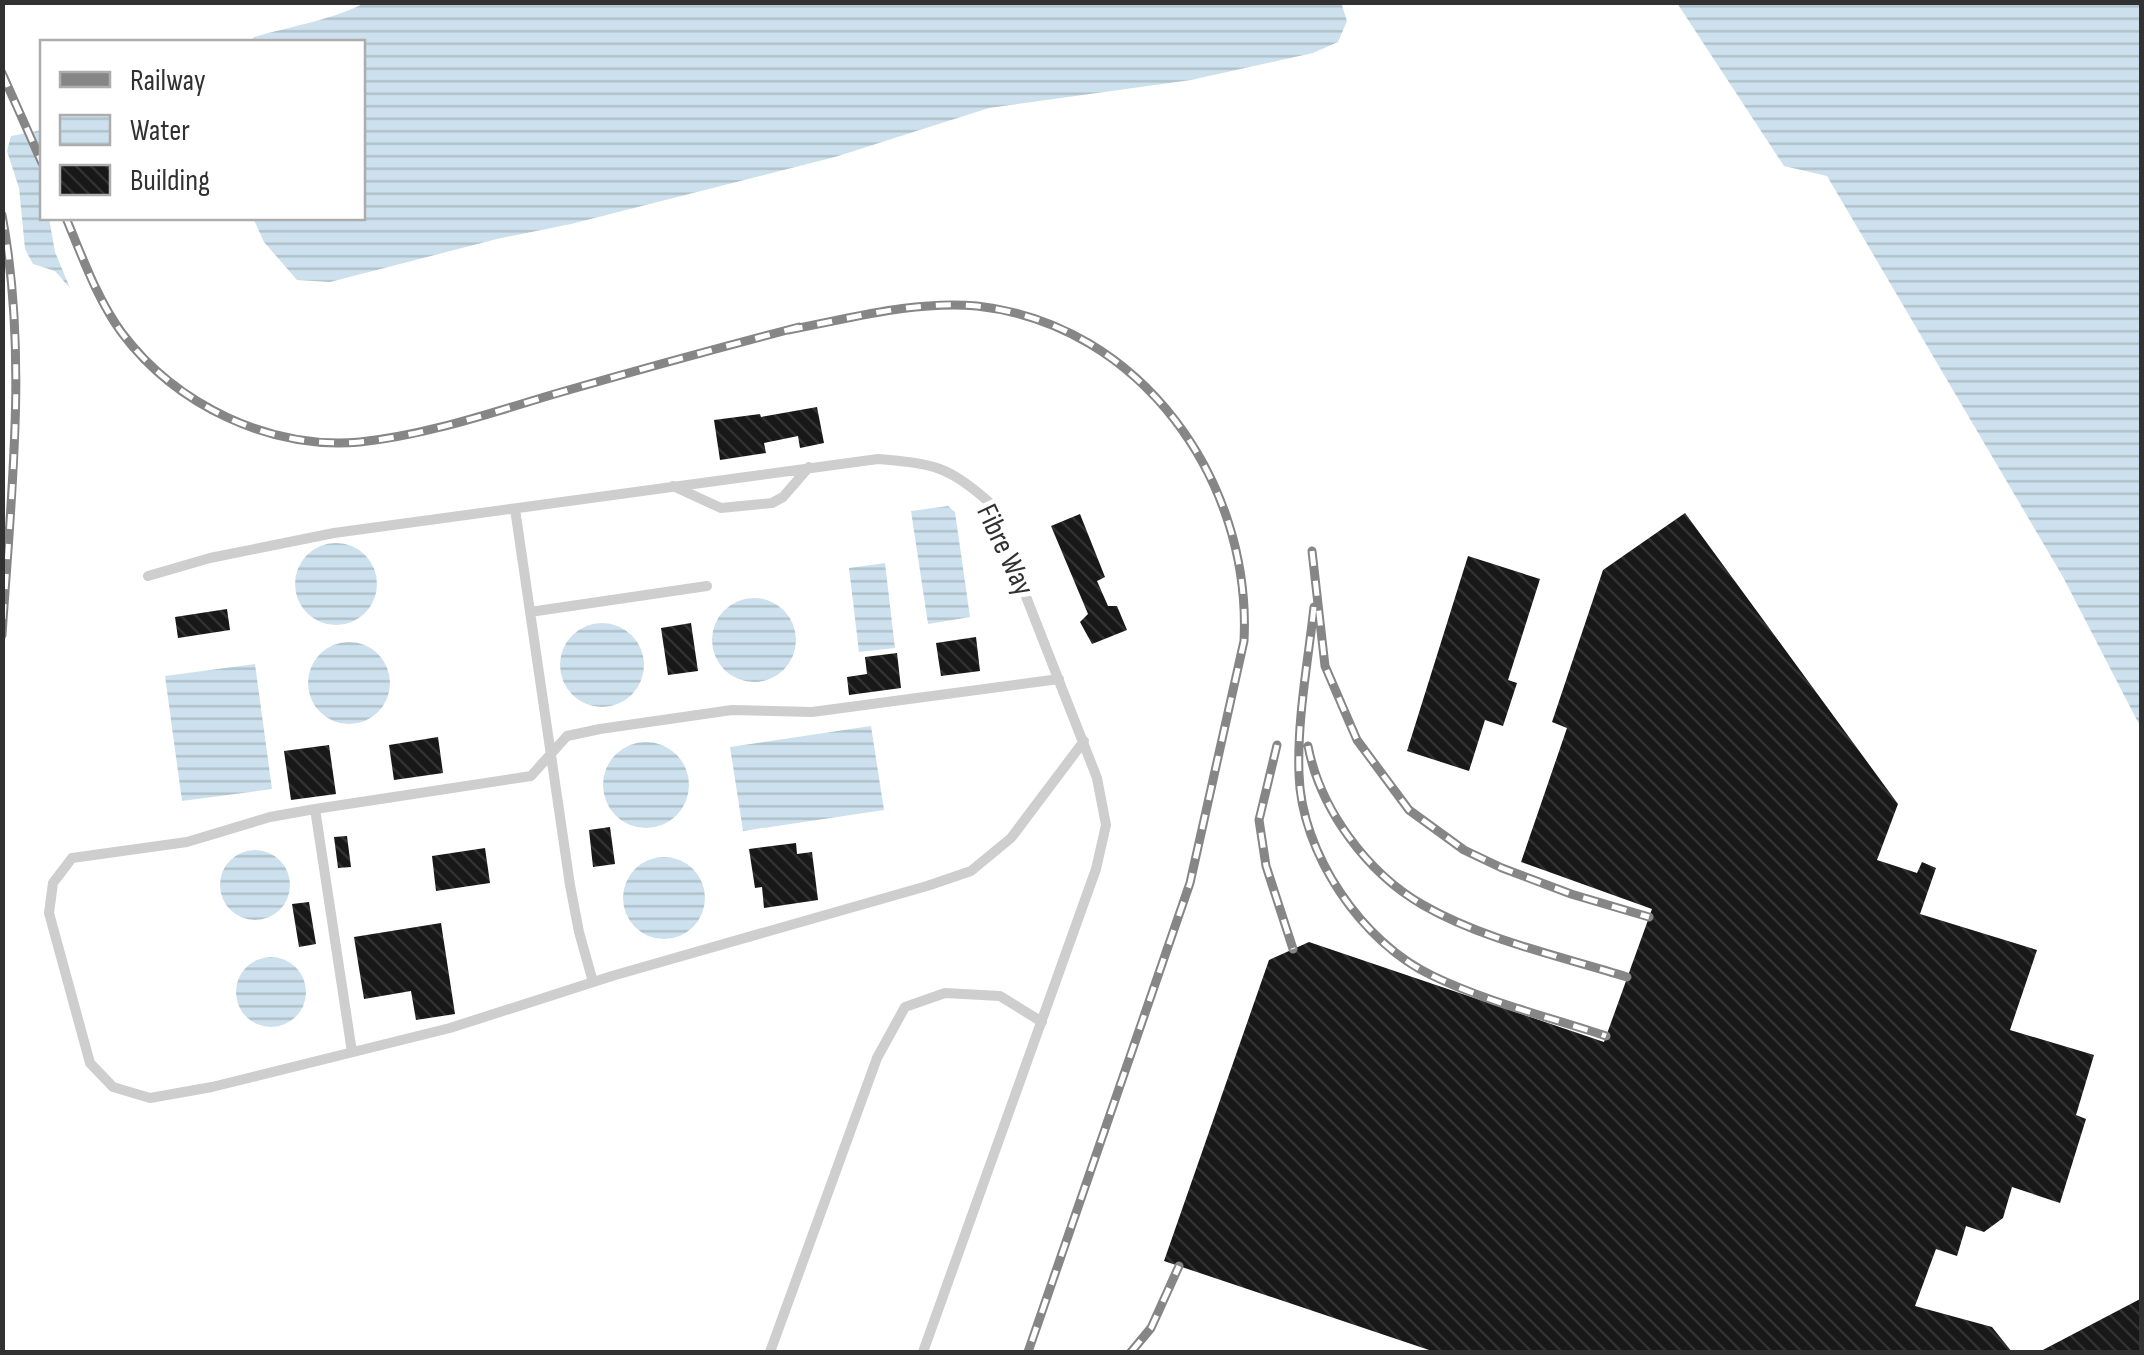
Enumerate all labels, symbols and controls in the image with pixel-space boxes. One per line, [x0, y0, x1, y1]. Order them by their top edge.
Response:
legend [40, 40, 365, 220]
text: Railway [130, 63, 206, 99]
text: Water [130, 113, 190, 149]
text: Building [130, 163, 210, 199]
street label: Fibre Way [968, 499, 1042, 602]

